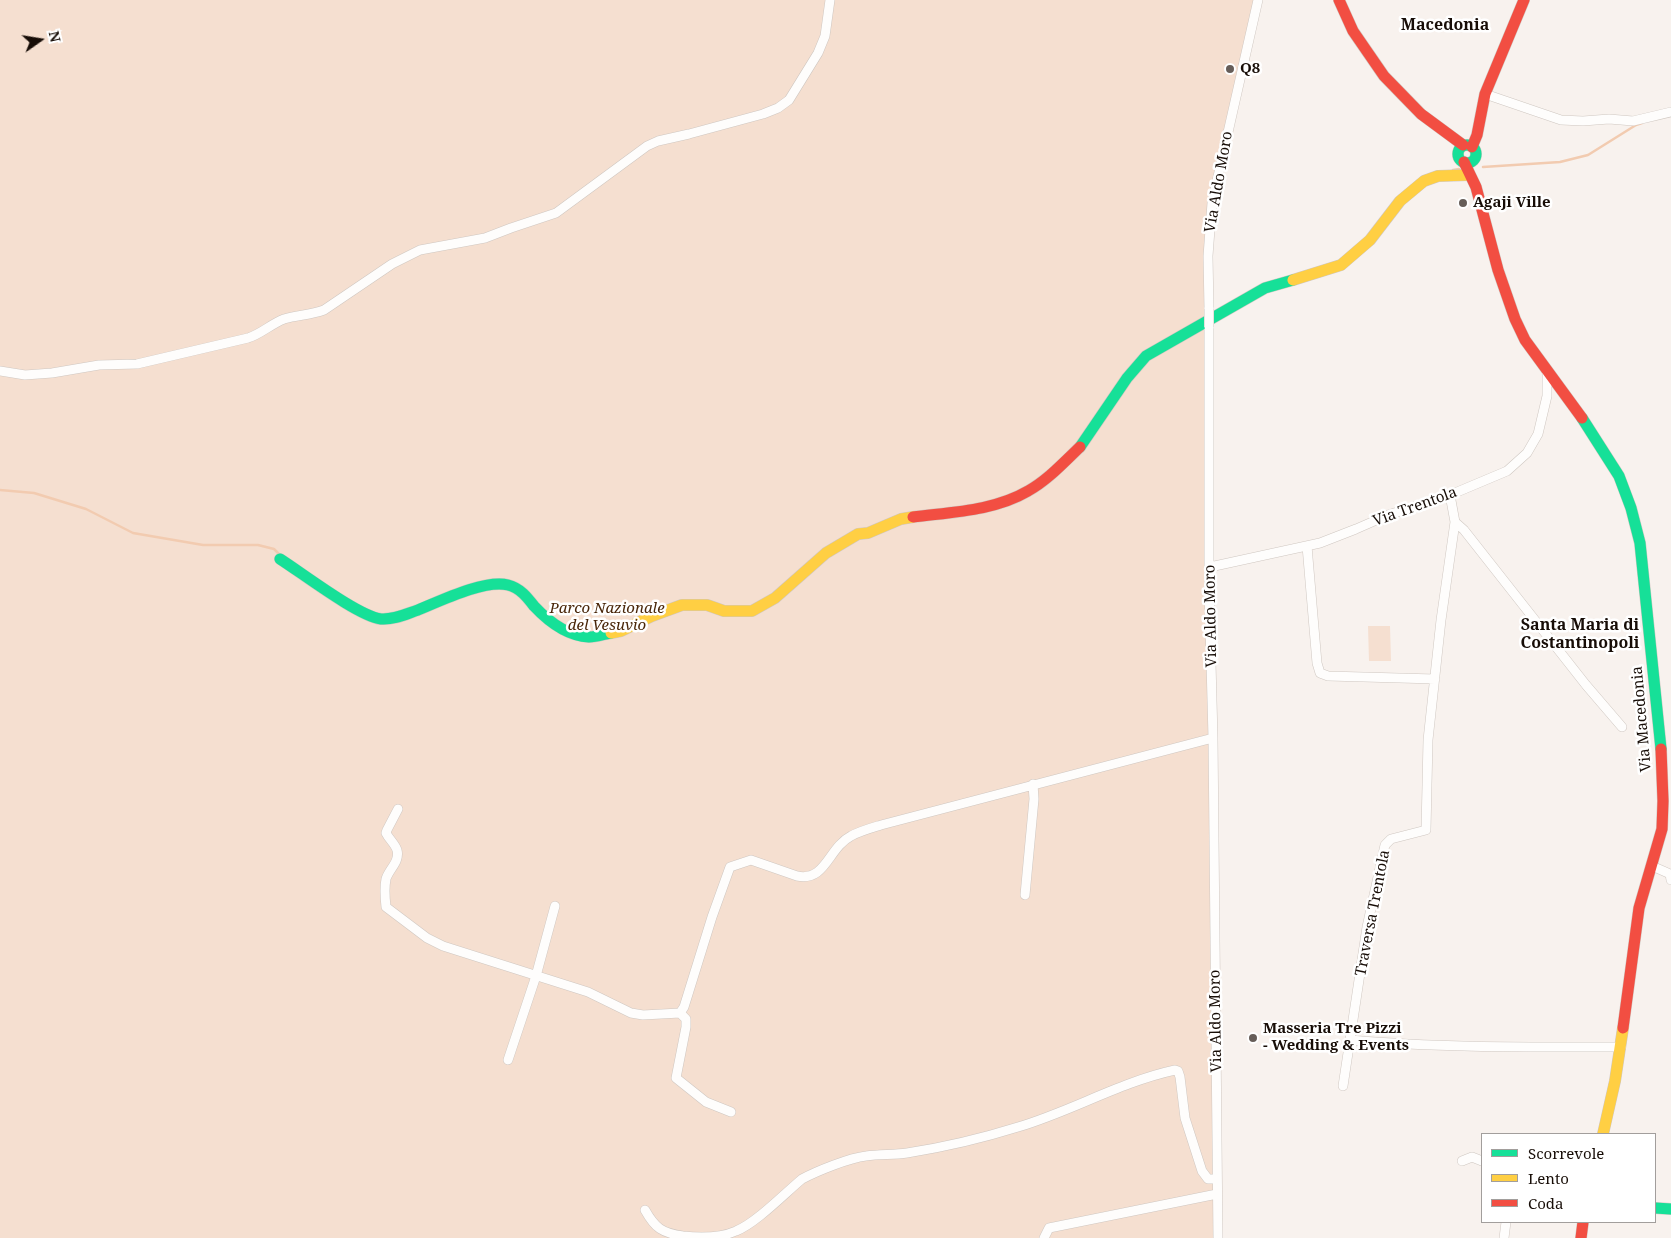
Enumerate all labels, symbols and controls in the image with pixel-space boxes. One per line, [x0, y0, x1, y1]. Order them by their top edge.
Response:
north arrow [15, 15, 65, 65]
district label: Macedonia [1401, 15, 1489, 35]
text: N [45, 29, 66, 44]
place label: Q8 [1240, 60, 1260, 78]
marker: Q8 [1224, 63, 1236, 75]
street label: Via Aldo Moro [1201, 130, 1237, 234]
place label: Agaji Ville [1473, 194, 1551, 212]
marker: Agaji Ville [1457, 197, 1469, 209]
street label: Via Trentola [1370, 483, 1460, 531]
street label: Via Aldo Moro [1201, 564, 1221, 668]
park label: Parco Nazionale del Vesuvio [549, 600, 665, 635]
district label: Santa Maria di Costantinopoli [1521, 615, 1639, 653]
street label: Via Macedonia [1628, 665, 1656, 773]
street label: Traversa Trentola [1352, 848, 1394, 978]
street label: Via Aldo Moro [1206, 969, 1226, 1073]
place label: Masseria Tre Pizzi - Wedding & Events [1263, 1020, 1409, 1055]
marker: Masseria Tre Pizzi - Wedding & Events [1247, 1032, 1259, 1044]
legend [1481, 1133, 1656, 1223]
text: Scorrevole [1528, 1143, 1604, 1163]
text: Lento [1528, 1168, 1569, 1188]
text: Coda [1528, 1193, 1564, 1213]

